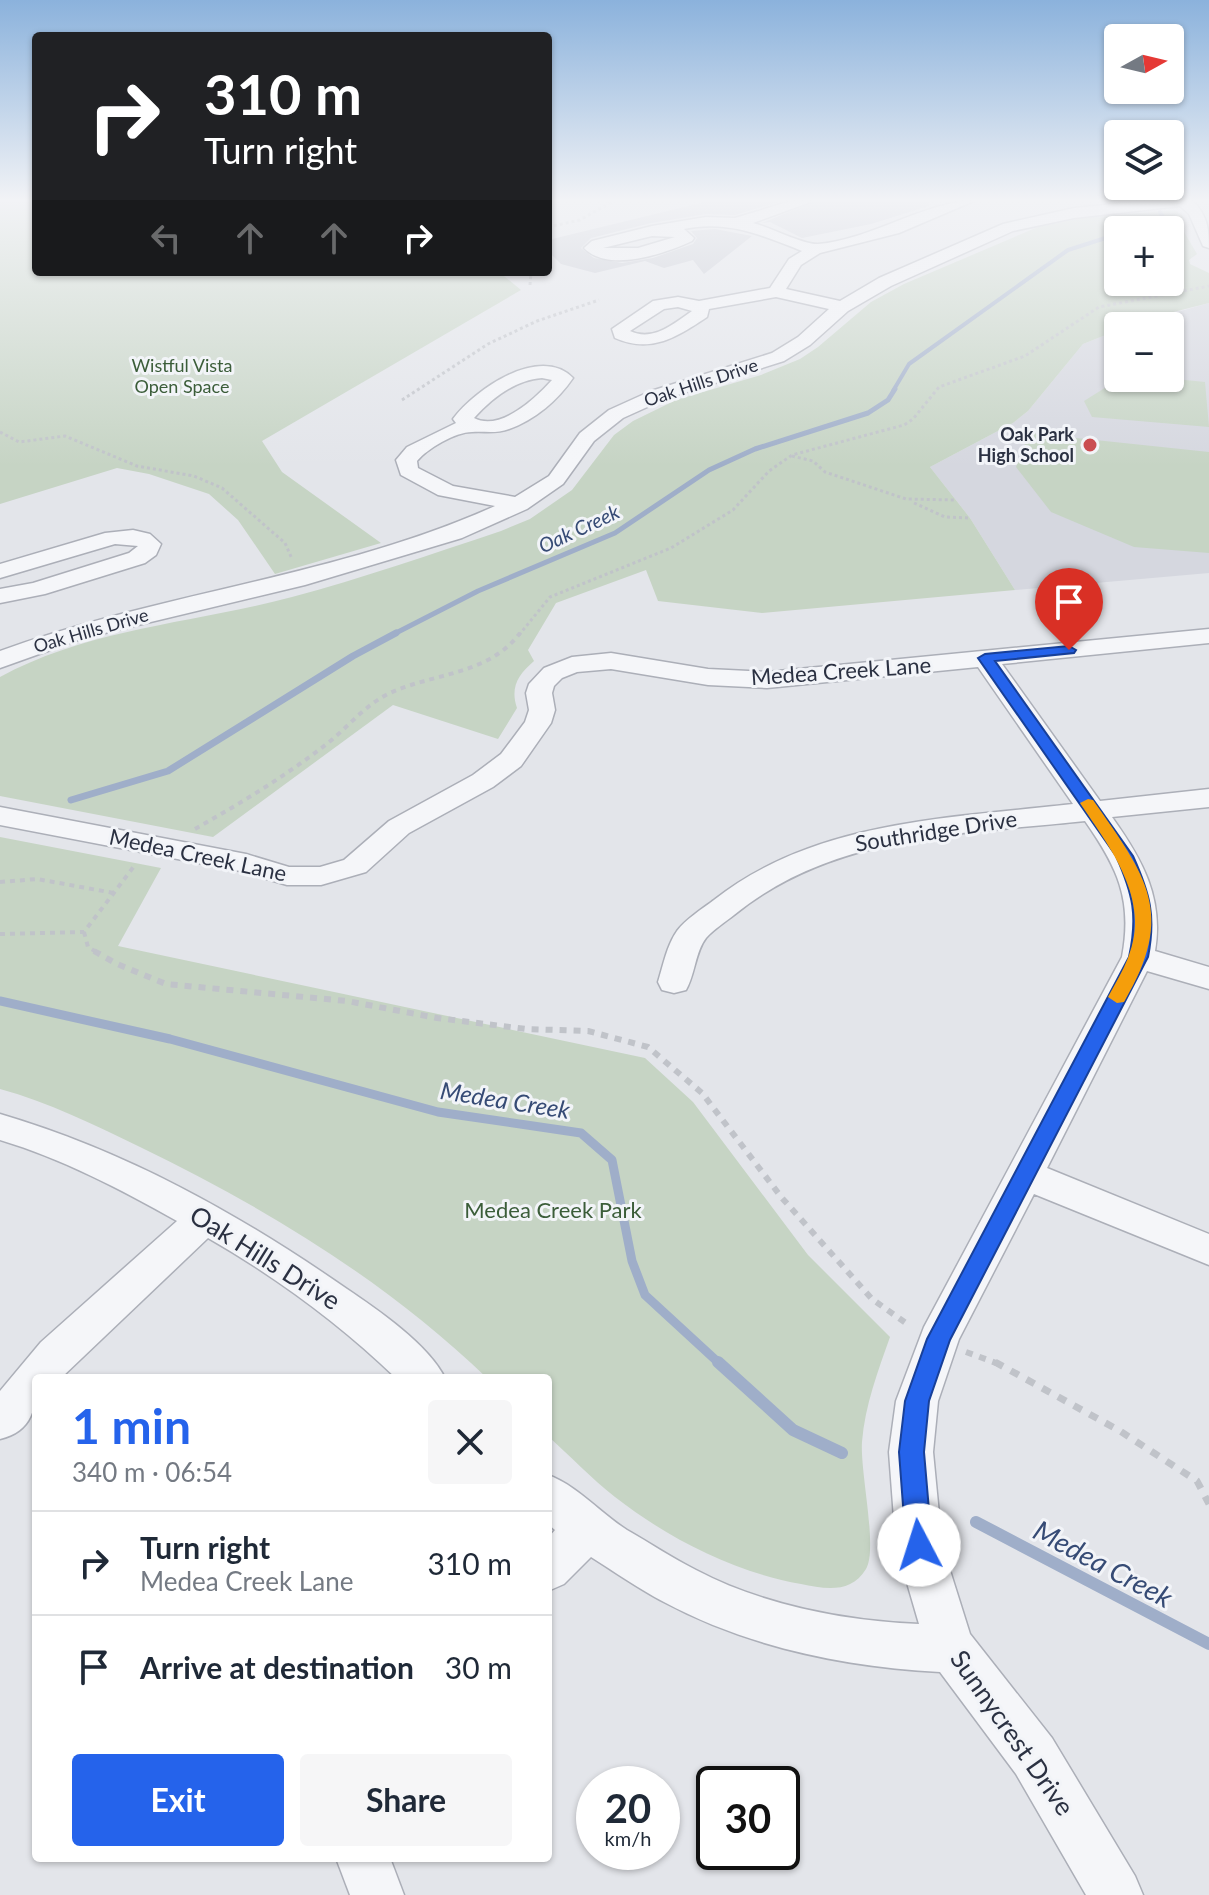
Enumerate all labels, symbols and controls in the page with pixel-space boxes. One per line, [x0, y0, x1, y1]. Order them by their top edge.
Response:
north arrow [1104, 24, 1184, 104]
map controls [1104, 24, 1184, 392]
text: 310 m [204, 60, 362, 127]
icon: right [72, 64, 176, 168]
button: layers [1104, 120, 1184, 200]
text: Turn right [204, 128, 357, 172]
icon: left [144, 216, 188, 260]
icon: ahead [228, 216, 272, 260]
icon: ahead [312, 216, 356, 260]
icon: right [396, 216, 440, 260]
button: + [1104, 216, 1184, 296]
button: − [1104, 312, 1184, 392]
street label: Oak Hills Drive [641, 353, 760, 411]
park label: Wistful Vista Open Space [131, 354, 233, 397]
place label: Oak Park High School [978, 423, 1074, 466]
marker: Oak Park High School [1081, 436, 1099, 454]
water label: Oak Creek [534, 499, 623, 557]
pin [1035, 568, 1103, 650]
icon: arrive [1047, 580, 1091, 624]
street label: Oak Hills Drive [31, 603, 151, 657]
street label: Medea Creek Lane [750, 651, 932, 690]
street label: Southridge Drive [853, 804, 1019, 857]
street label: Medea Creek Lane [107, 823, 289, 886]
water label: Medea Creek [438, 1075, 573, 1124]
park label: Medea Creek Park [464, 1196, 643, 1223]
street label: Oak Hills Drive [184, 1198, 347, 1316]
text: 1 min [72, 1397, 191, 1454]
button: close [428, 1400, 512, 1484]
text: 340 m · 06:54 [72, 1456, 232, 1488]
position arrow [877, 1503, 961, 1587]
water label: Medea Creek [1028, 1512, 1179, 1614]
text: Turn right [140, 1529, 270, 1565]
icon: right [72, 1541, 116, 1585]
text: 310 m [427, 1545, 512, 1581]
text: Medea Creek Lane [140, 1565, 353, 1597]
street label: Sunnycrest Drive [944, 1644, 1082, 1821]
icon: arrive [72, 1645, 116, 1689]
text: Arrive at destination [140, 1649, 414, 1685]
text: 30 m [445, 1649, 512, 1685]
button: Exit [72, 1754, 284, 1846]
button: Share [300, 1754, 512, 1846]
speed limit sign: 30 [696, 1766, 800, 1870]
text: 20 [605, 1784, 651, 1832]
text: km/h [605, 1826, 651, 1850]

